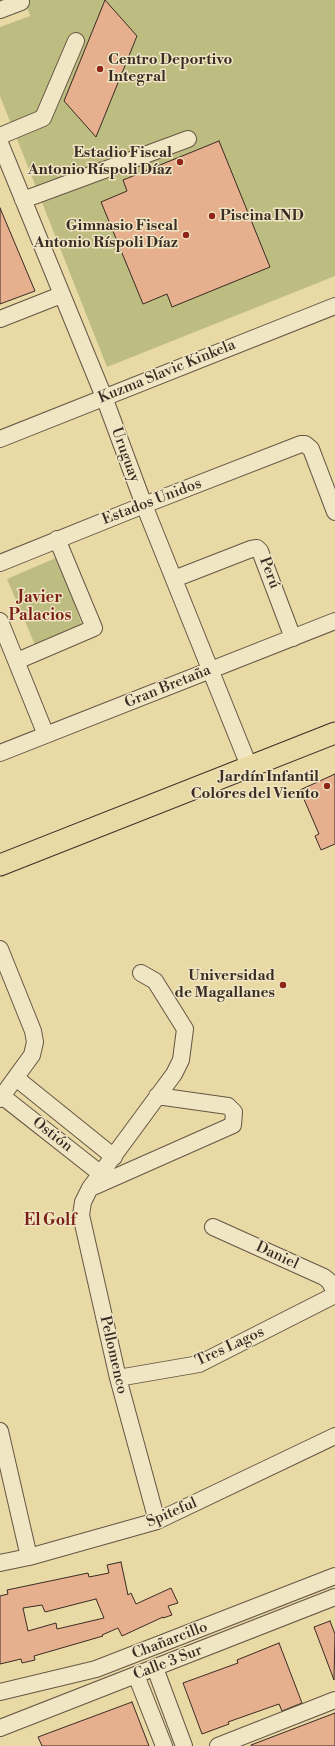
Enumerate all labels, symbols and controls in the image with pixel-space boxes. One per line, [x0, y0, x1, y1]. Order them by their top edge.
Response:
place label: Centro Deportivo Integral [108, 51, 232, 86]
marker: Centro Deportivo Integral [95, 64, 105, 74]
place label: Estadio Fiscal Antonio Ríspoli Díaz [28, 144, 172, 179]
marker: Estadio Fiscal Antonio Ríspoli Díaz [175, 157, 185, 167]
place label: Piscina IND [220, 207, 304, 225]
marker: Piscina IND [207, 211, 217, 221]
place label: Gimnasio Fiscal Antonio Ríspoli Díaz [34, 217, 178, 252]
marker: Gimnasio Fiscal Antonio Ríspoli Díaz [181, 230, 191, 240]
street label: Kuzma Slavic Kinkela [96, 336, 238, 408]
street label: Uruguay [107, 425, 143, 485]
street label: Estados Unidos [100, 475, 204, 529]
street label: Perú [255, 555, 283, 591]
district label: Javier Palacios [9, 588, 71, 626]
street label: Gran Bretaña [122, 662, 214, 712]
place label: Jardín Infantil Colores del Viento [191, 768, 319, 803]
marker: Jardín Infantil Colores del Viento [322, 781, 332, 791]
place label: Universidad de Magallanes [175, 967, 275, 1002]
marker: Universidad de Magallanes [278, 980, 288, 990]
street label: Ostión [28, 1114, 76, 1156]
district label: El Golf [24, 1211, 76, 1231]
street label: Daniel [253, 1238, 301, 1274]
street label: Pellomenco [95, 1314, 131, 1396]
street label: Tres Lagos [193, 1323, 267, 1371]
street label: Spiteful [144, 1494, 200, 1532]
street label: Chañarcillo [130, 1618, 210, 1664]
street label: Calle 3 Sur [131, 1642, 205, 1684]

